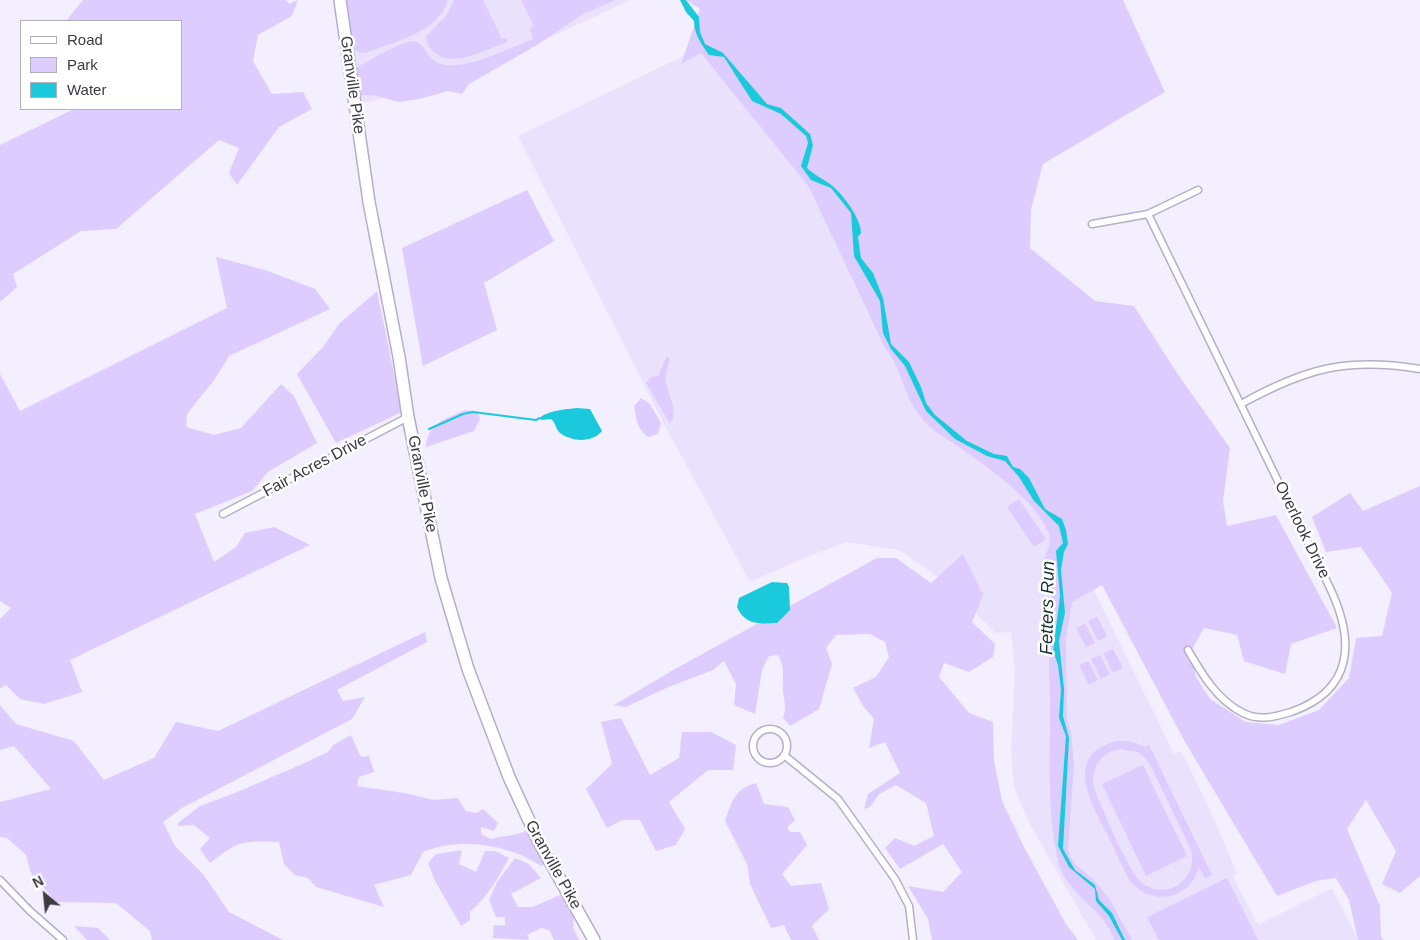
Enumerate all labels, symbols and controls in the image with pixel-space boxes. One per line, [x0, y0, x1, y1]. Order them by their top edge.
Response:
legend [20, 20, 182, 110]
text: Road [67, 31, 103, 48]
street label: Granville Pike [336, 35, 368, 135]
text: Park [67, 56, 98, 73]
text: Water [67, 81, 106, 98]
street label: Fair Acres Drive [260, 431, 370, 501]
street label: Granville Pike [403, 434, 441, 534]
street label: Overlook Drive [1270, 478, 1334, 582]
water label: Fetters Run [1036, 561, 1060, 655]
street label: Granville Pike [521, 817, 585, 913]
north arrow [20, 870, 70, 920]
text: N [30, 872, 46, 891]

